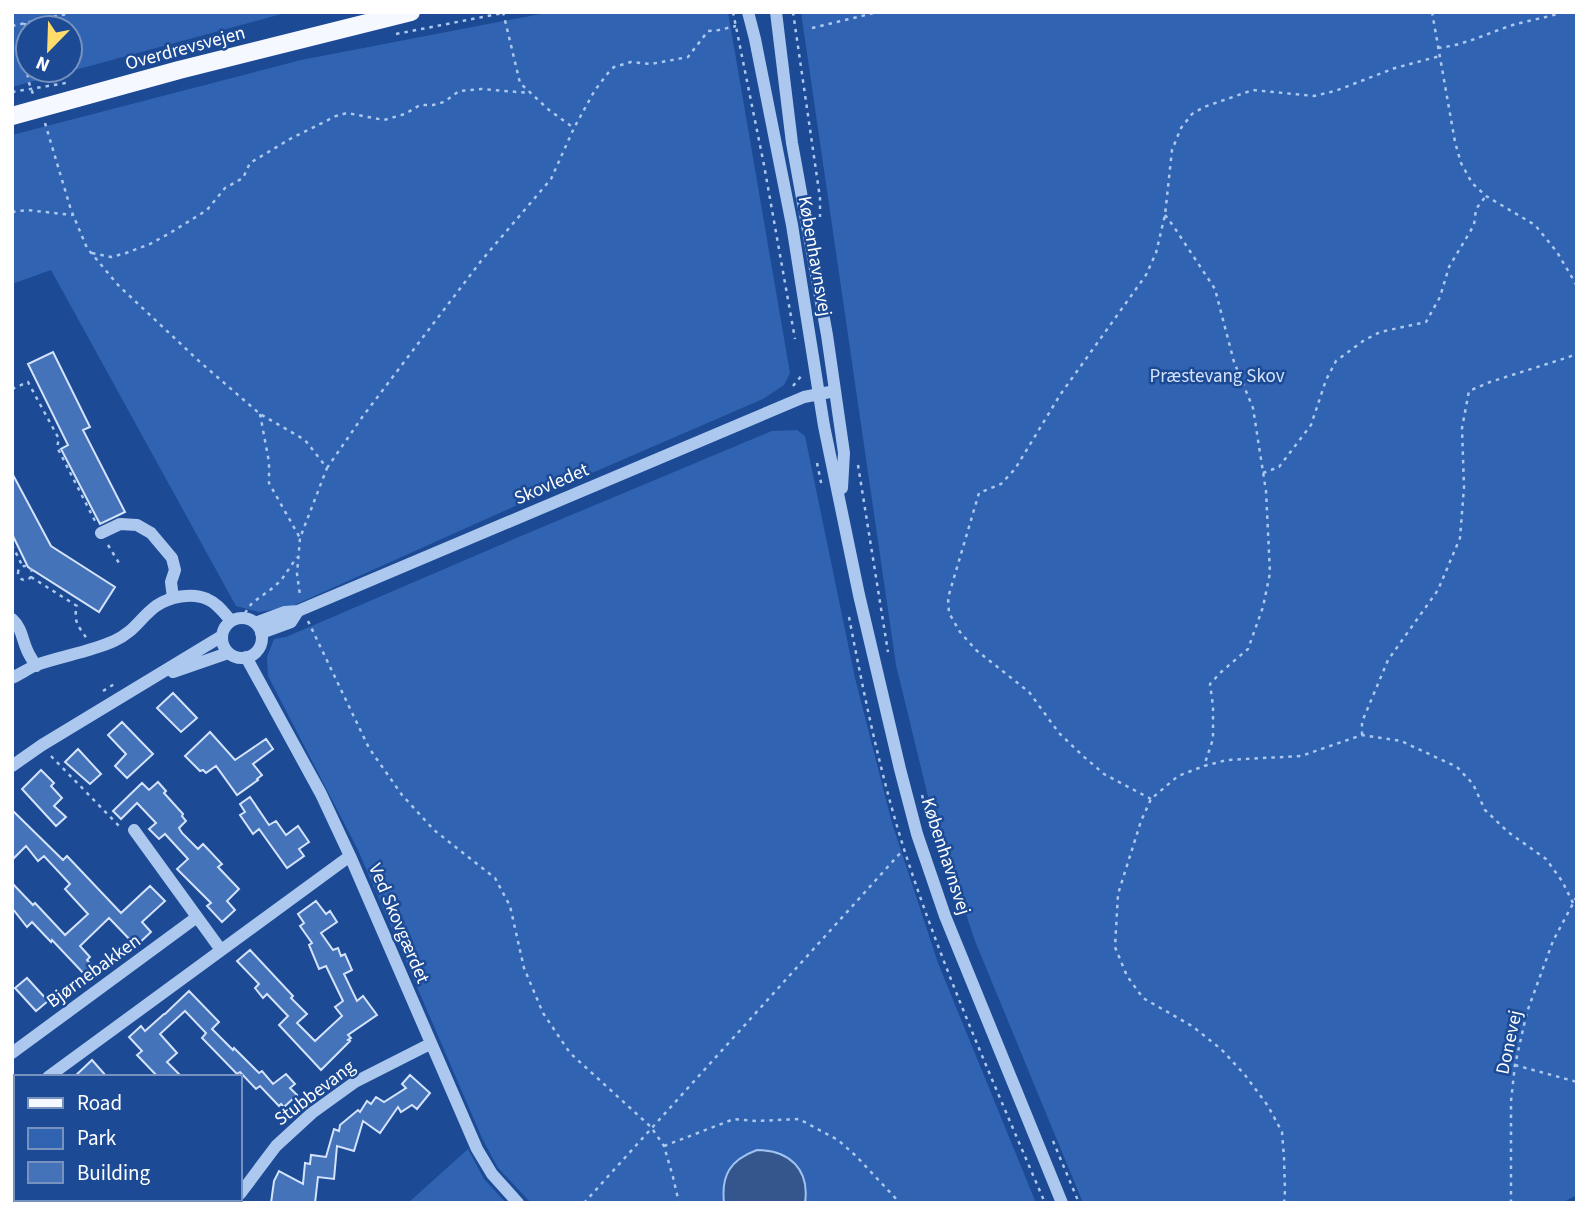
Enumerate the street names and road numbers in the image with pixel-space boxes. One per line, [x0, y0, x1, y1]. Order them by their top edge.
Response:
street label: Overdrevsvejen [122, 19, 248, 77]
street label: Københavnsvej [791, 194, 838, 318]
street label: Skovledet [510, 456, 594, 512]
street label: Københavnsvej [914, 794, 977, 918]
street label: Ved Skovgærdet [361, 859, 436, 988]
street label: Bjørnebakken [41, 928, 147, 1015]
street label: Donevej [1490, 1008, 1529, 1077]
street label: Stubbevang [269, 1054, 361, 1133]

